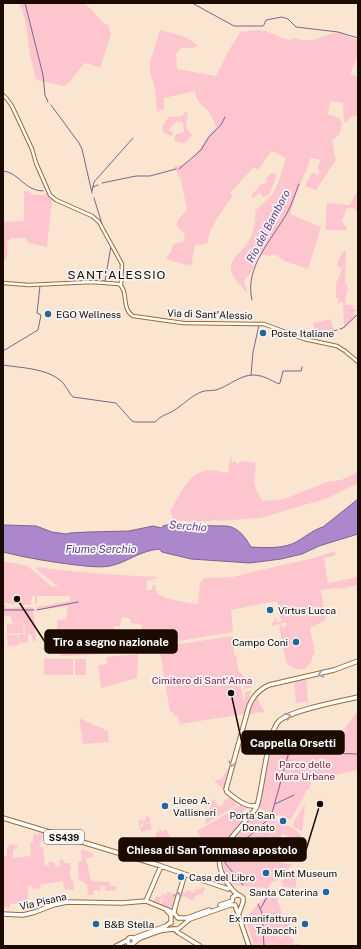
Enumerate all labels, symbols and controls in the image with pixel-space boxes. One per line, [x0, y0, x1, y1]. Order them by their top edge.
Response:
water label: Rio del Bamboro [244, 187, 292, 265]
district label: SANT'ALESSIO [68, 268, 166, 282]
street label: Via di Sant'Alessio [167, 307, 253, 322]
place label: EGO Wellness [56, 308, 121, 320]
marker: EGO Wellness [43, 309, 53, 319]
place label: Poste Italiane [271, 327, 335, 339]
marker: Poste Italiane [258, 328, 268, 338]
water label: Serchio [169, 518, 207, 534]
water label: Fiume Serchio [66, 543, 136, 555]
place label: Virtus Lucca [278, 604, 336, 616]
marker: Virtus Lucca [265, 605, 275, 615]
callout: Tiro a segno nazionale [45, 630, 177, 653]
text: Tiro a segno nazionale [53, 636, 169, 648]
place label: Campo Coni [232, 636, 288, 648]
marker: Campo Coni [291, 637, 301, 647]
one-way arrow [318, 669, 324, 677]
park label: Cimitero di Sant'Anna [152, 674, 252, 686]
one-way arrow [284, 713, 292, 721]
callout: Cappella Orsetti [242, 731, 344, 754]
text: Cappella Orsetti [250, 737, 336, 749]
park label: Parco delle Mura Urbane [275, 758, 335, 782]
one-way arrow [228, 760, 237, 767]
place label: Liceo A. Vallisneri [173, 794, 216, 818]
marker: Liceo A. Vallisneri [160, 801, 170, 811]
place label: Porta San Donato [230, 809, 275, 833]
marker: Porta San Donato [278, 816, 288, 826]
road number: SS439 [44, 830, 84, 844]
callout: Chiesa di San Tommaso apostolo [119, 838, 306, 861]
text: Chiesa di San Tommaso apostolo [126, 844, 298, 856]
place label: Mint Museum [274, 867, 337, 879]
marker: Mint Museum [261, 868, 271, 878]
place label: Casa del Libro [189, 871, 255, 883]
marker: Casa del Libro [176, 872, 186, 882]
place label: Santa Caterina [249, 886, 318, 898]
marker: Santa Caterina [321, 887, 331, 897]
street label: Via Pisana [18, 890, 68, 912]
one-way arrow [173, 892, 182, 899]
place label: Ex manifattura Tabacchi [229, 912, 297, 936]
place label: B&B Stella [104, 918, 154, 930]
marker: B&B Stella [91, 919, 101, 929]
marker: Ex manifattura Tabacchi [300, 919, 310, 929]

